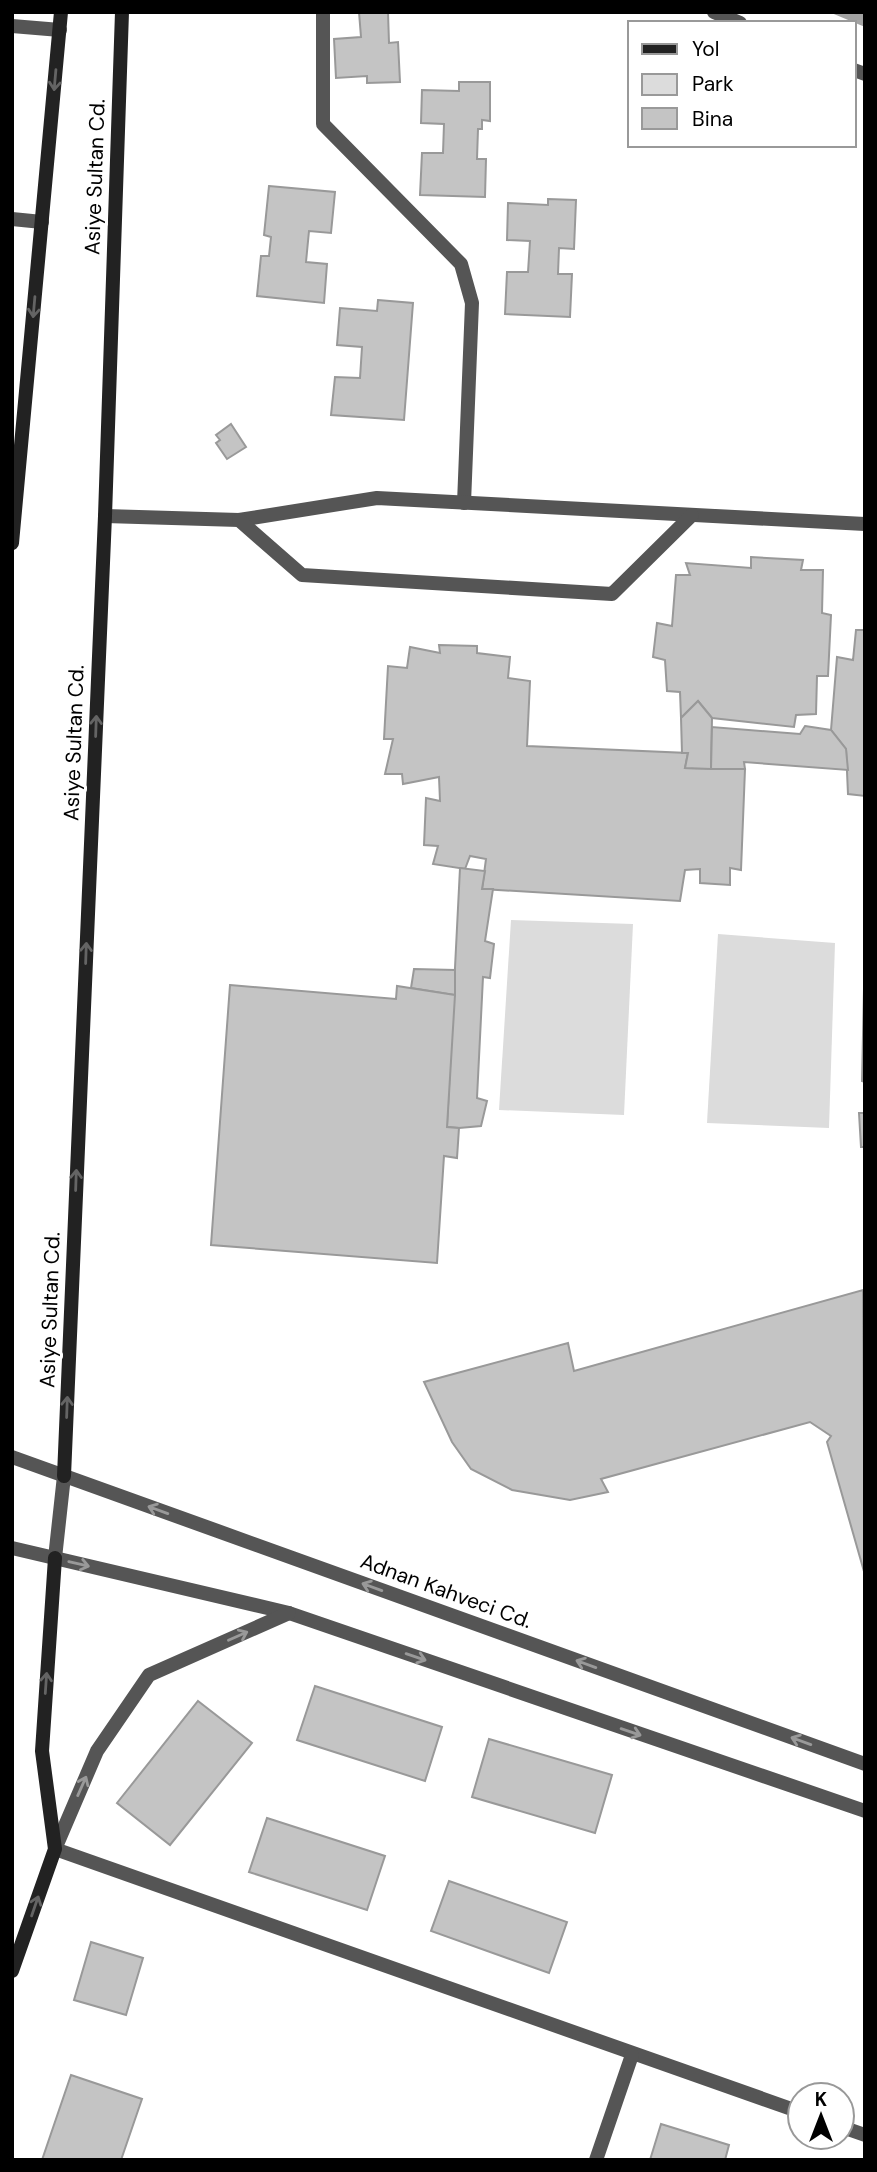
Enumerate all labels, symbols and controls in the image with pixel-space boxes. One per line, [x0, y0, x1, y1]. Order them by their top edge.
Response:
legend [628, 21, 856, 147]
text: Yol [692, 35, 720, 63]
one-way arrow [48, 68, 61, 91]
text: Park [692, 70, 734, 98]
street label: Asiye Sultan Cd. [78, 98, 112, 256]
text: Bina [692, 105, 733, 133]
one-way arrow [27, 295, 40, 318]
street label: Asiye Sultan Cd. [57, 664, 91, 822]
one-way arrow [89, 714, 102, 737]
one-way arrow [79, 942, 92, 965]
one-way arrow [70, 1169, 83, 1192]
street label: Asiye Sultan Cd. [33, 1231, 67, 1389]
one-way arrow [60, 1396, 73, 1419]
one-way arrow [148, 1503, 170, 1515]
street label: Adnan Kahveci Cd. [357, 1547, 535, 1635]
one-way arrow [67, 1558, 90, 1571]
one-way arrow [362, 1580, 384, 1592]
one-way arrow [227, 1629, 249, 1642]
one-way arrow [404, 1652, 426, 1664]
one-way arrow [576, 1657, 598, 1669]
one-way arrow [40, 1672, 53, 1695]
one-way arrow [619, 1727, 641, 1739]
one-way arrow [790, 1734, 812, 1746]
one-way arrow [76, 1776, 89, 1797]
one-way arrow [30, 1896, 42, 1918]
north arrow [786, 2081, 856, 2151]
text: K [815, 2087, 827, 2112]

